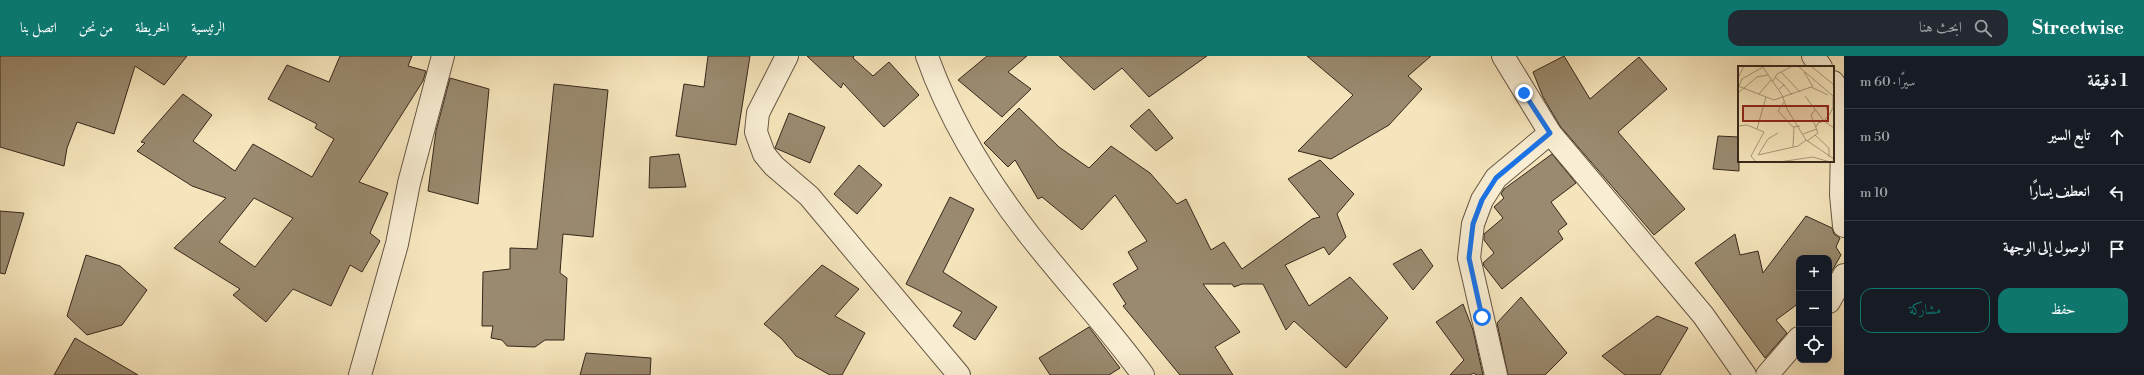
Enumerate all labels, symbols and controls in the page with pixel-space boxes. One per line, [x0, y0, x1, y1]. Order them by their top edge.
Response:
search box [1728, 10, 2008, 46]
text: Streetwise [2032, 16, 2124, 40]
icon: search [1972, 17, 1994, 39]
text: ابحث هنا [1919, 18, 1962, 37]
text: اتصل بنا [20, 19, 57, 37]
text: من نحن [79, 19, 113, 37]
text: الخريطة [135, 19, 169, 37]
text: الرئيسية [191, 19, 225, 37]
inset map [1738, 66, 1834, 162]
text: 1 دقيقة [2087, 70, 2128, 92]
text: سيرًا · 60 m [1860, 74, 1915, 90]
route end [1515, 84, 1533, 102]
text: تابع السير [2048, 126, 2090, 145]
icon: ahead [2106, 126, 2128, 148]
text: 50 m [1860, 129, 1890, 145]
text: انعطف يسارًا [2029, 182, 2090, 201]
icon: left [2106, 182, 2128, 204]
text: 10 m [1860, 185, 1888, 201]
text: الوصول إلى الوجهة [2003, 238, 2090, 257]
icon: arrive [2106, 238, 2128, 260]
map controls [1796, 255, 1832, 363]
button: + [1796, 255, 1832, 291]
button: مشاركة [1860, 288, 1990, 333]
button: حفظ [1998, 288, 2128, 333]
button: − [1796, 291, 1832, 327]
route start [1473, 308, 1491, 326]
button: locate [1796, 327, 1832, 363]

